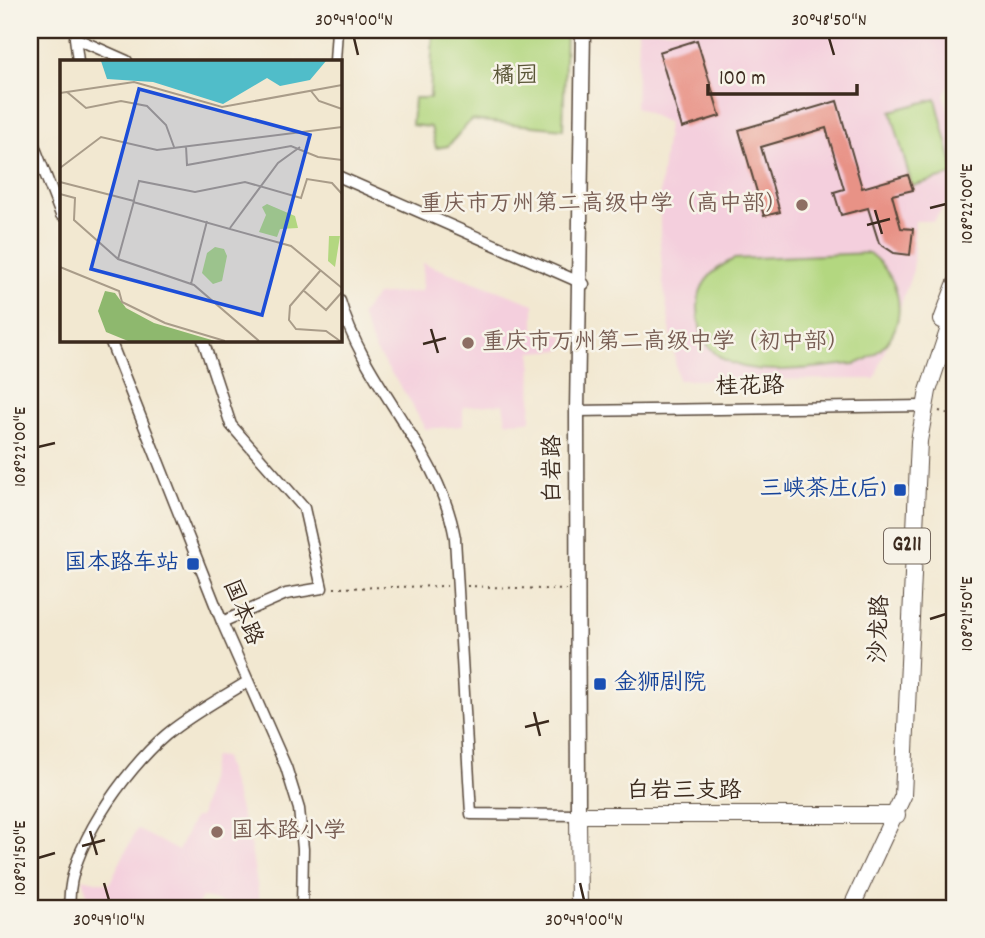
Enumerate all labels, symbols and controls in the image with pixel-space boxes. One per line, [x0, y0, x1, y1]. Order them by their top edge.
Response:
text: 30°49'00"N [315, 9, 393, 34]
text: 30°48'50"N [791, 9, 867, 34]
scale bar [708, 52, 857, 96]
inset map [60, 60, 341, 341]
park label: 橘园 [492, 61, 538, 94]
text: 100 m [719, 65, 766, 95]
text: 108°22'00"E [956, 164, 981, 244]
place label: 重庆市万州第二高级中学（高中部） [420, 189, 788, 222]
marker: 重庆市万州第二高级中学（高中部） [794, 197, 810, 213]
place label: 重庆市万州第二高级中学（初中部） [482, 327, 850, 360]
marker: 重庆市万州第二高级中学（初中部） [460, 335, 476, 351]
street label: 桂花路 [715, 371, 785, 405]
text: 108°22'00"E [9, 407, 34, 487]
street label: 白岩路 [538, 435, 571, 504]
place label: 三峡茶庄(后) [760, 474, 886, 507]
marker: 三峡茶庄(后) [892, 482, 908, 498]
road number: G211 [884, 528, 930, 564]
place label: 国本路车站 [64, 548, 179, 581]
marker: 国本路车站 [185, 556, 201, 572]
street label: 国本路 [213, 575, 269, 651]
text: 108°21'50"E [956, 577, 981, 651]
street label: 沙龙路 [863, 594, 899, 664]
place label: 金狮剧院 [614, 668, 706, 701]
marker: 金狮剧院 [592, 676, 608, 692]
street label: 白岩三支路 [627, 776, 742, 809]
place label: 国本路小学 [231, 816, 346, 849]
text: 108°21'50"E [9, 821, 34, 895]
marker: 国本路小学 [209, 824, 225, 840]
text: 30°49'10"N [73, 909, 145, 934]
text: 30°49'00"N [545, 909, 623, 934]

